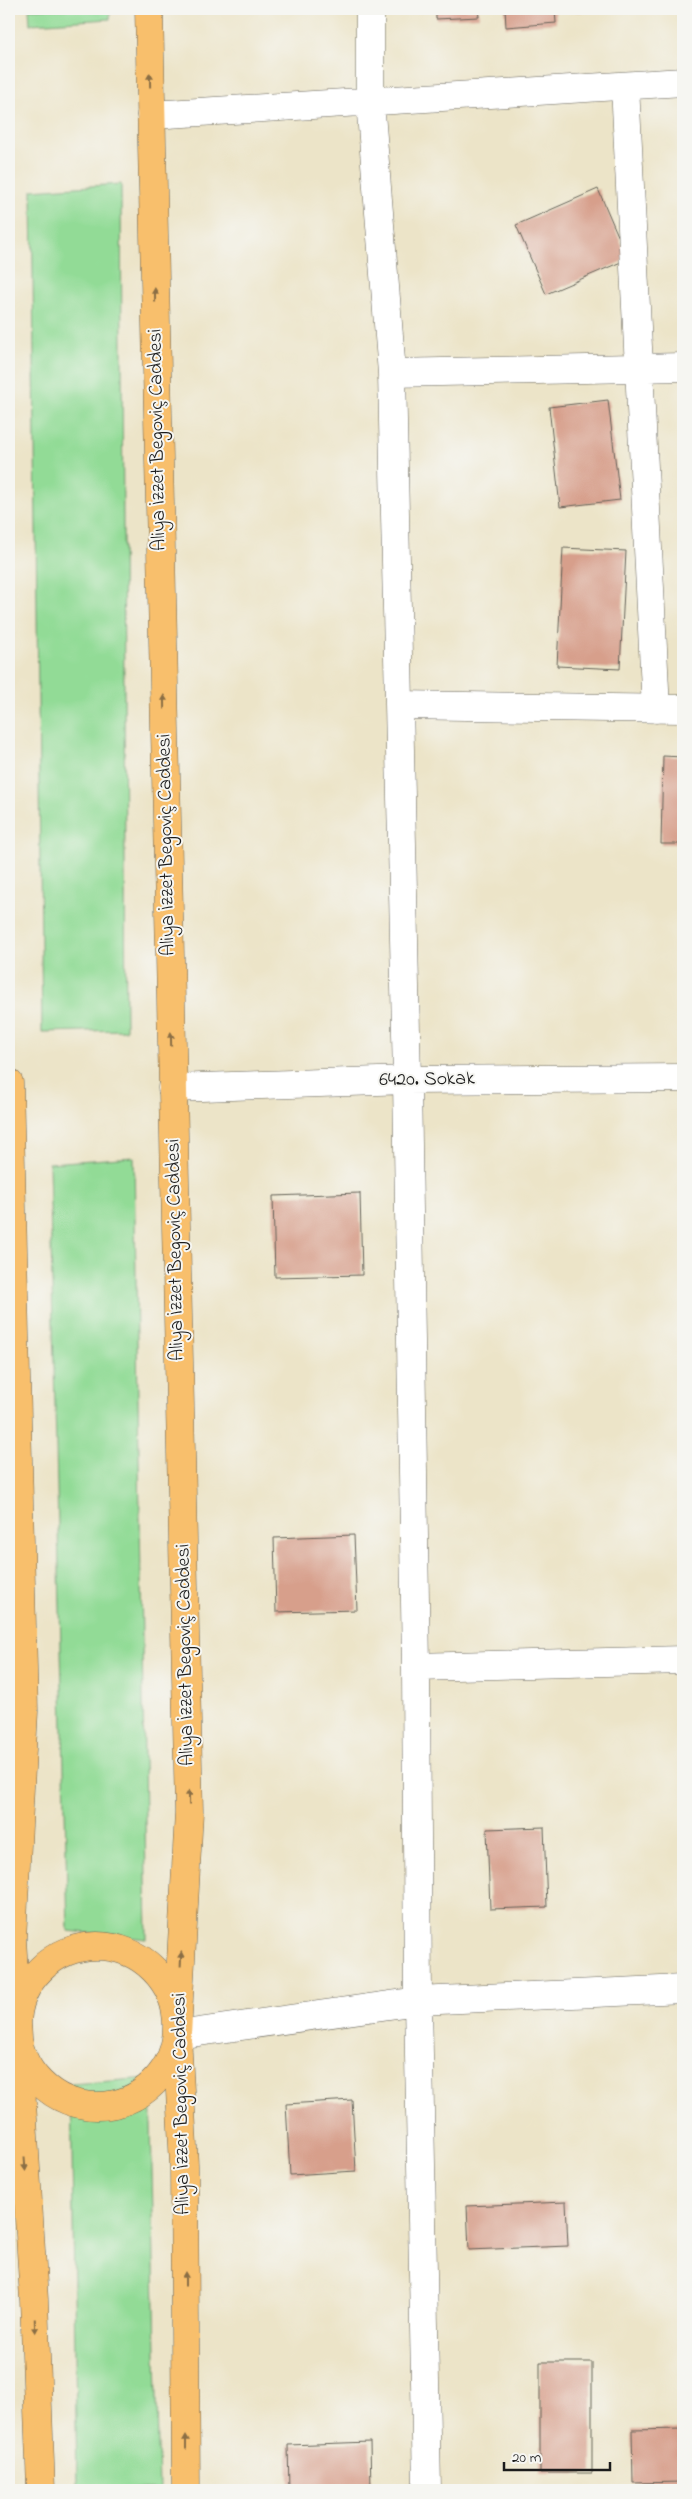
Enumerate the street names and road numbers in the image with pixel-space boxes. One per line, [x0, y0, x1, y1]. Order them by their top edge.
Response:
street label: Aliya İzzet Begoviç Caddesi [142, 329, 175, 551]
street label: Aliya İzzet Begoviç Caddesi [151, 734, 184, 956]
street label: 6420. Sokak [379, 1065, 475, 1095]
street label: Aliya İzzet Begoviç Caddesi [160, 1139, 193, 1361]
street label: Aliya İzzet Begoviç Caddesi [170, 1544, 203, 1766]
street label: Aliya İzzet Begoviç Caddesi [166, 1993, 199, 2215]

